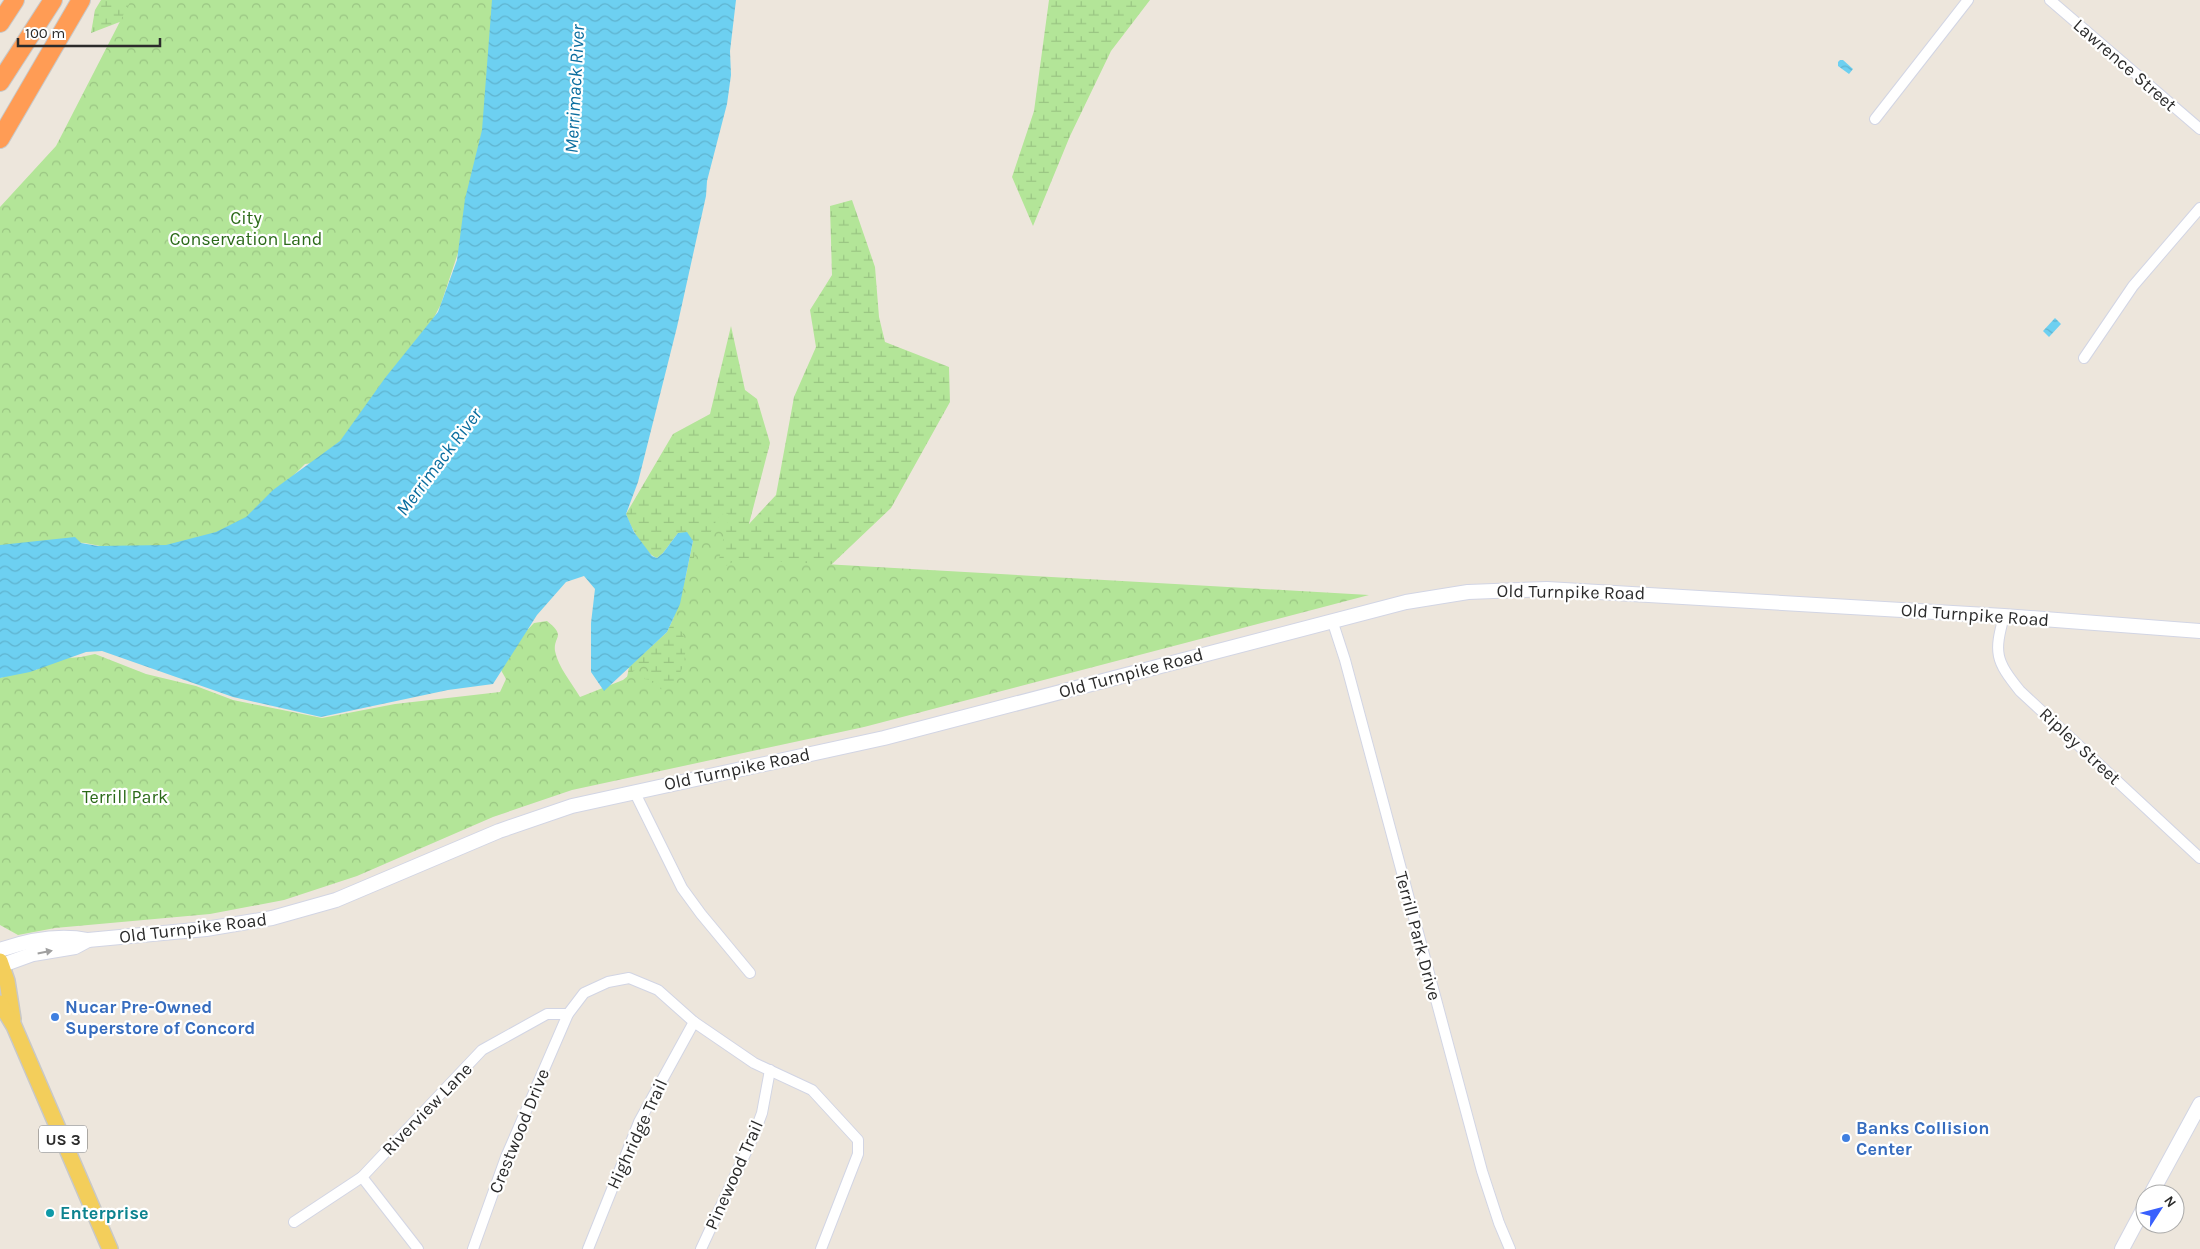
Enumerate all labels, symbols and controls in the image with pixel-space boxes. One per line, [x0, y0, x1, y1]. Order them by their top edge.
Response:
street label: Lawrence Street [2069, 14, 2182, 116]
scale bar [18, 15, 160, 47]
water label: Merrimack River [561, 23, 589, 154]
text: 100 m [25, 24, 65, 42]
park label: City Conservation Land [170, 207, 322, 250]
water label: Merrimack River [391, 403, 488, 520]
street label: Old Turnpike Road [1497, 580, 1645, 604]
street label: Old Turnpike Road [1900, 599, 2050, 631]
street label: Old Turnpike Road [1056, 643, 1206, 703]
street label: Ripley Street [2035, 703, 2125, 789]
street label: Old Turnpike Road [662, 743, 812, 795]
park label: Terrill Park [82, 786, 168, 808]
street label: Terrill Park Drive [1390, 869, 1446, 1003]
street label: Old Turnpike Road [118, 908, 268, 948]
one-way arrow [37, 947, 53, 955]
place label: Nucar Pre-Owned Superstore of Concord [65, 996, 255, 1039]
marker: Nucar Pre-Owned Superstore of Concord [49, 1011, 61, 1023]
street label: Riverview Lane [377, 1058, 477, 1160]
street label: Crestwood Drive [484, 1065, 554, 1197]
street label: Highridge Trail [602, 1075, 672, 1193]
street label: Pinewood Trail [700, 1117, 768, 1233]
place label: Banks Collision Center [1856, 1117, 1989, 1160]
road number: US 3 [39, 1126, 87, 1152]
marker: Banks Collision Center [1840, 1132, 1852, 1144]
north arrow [2135, 1184, 2185, 1234]
text: N [2160, 1193, 2180, 1211]
place label: Enterprise [60, 1202, 148, 1224]
marker: Enterprise [44, 1207, 56, 1219]

